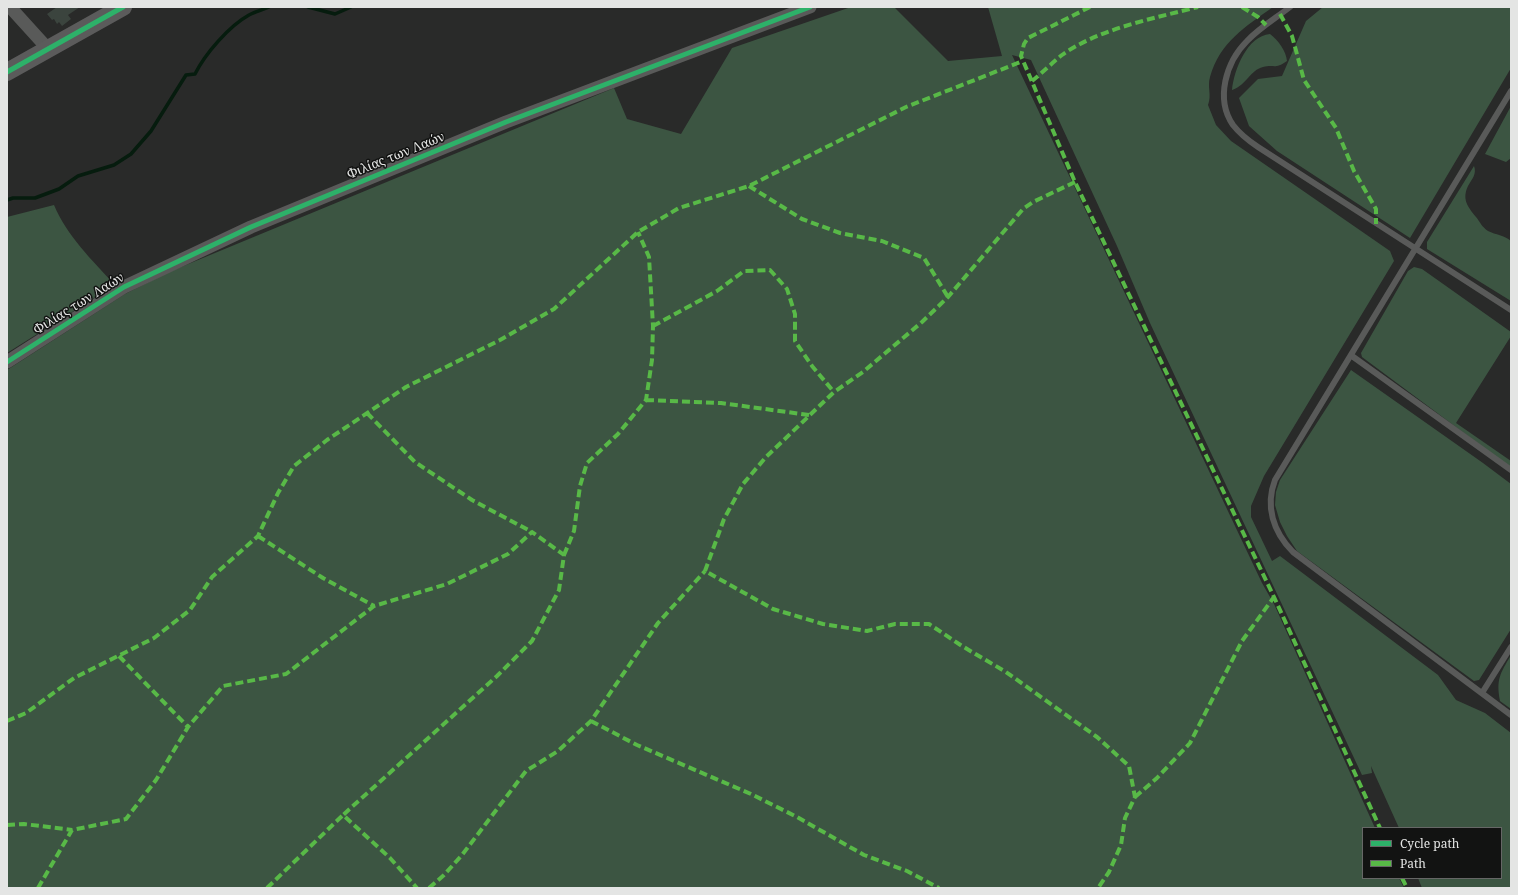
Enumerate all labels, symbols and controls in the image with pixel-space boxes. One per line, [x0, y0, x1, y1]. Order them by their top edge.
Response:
street label: Φιλίας των Λαών [345, 129, 447, 183]
street label: Φιλίας των Λαών [31, 270, 127, 338]
legend [1362, 827, 1502, 879]
text: Cycle path [1400, 835, 1459, 852]
text: Path [1400, 855, 1426, 872]

